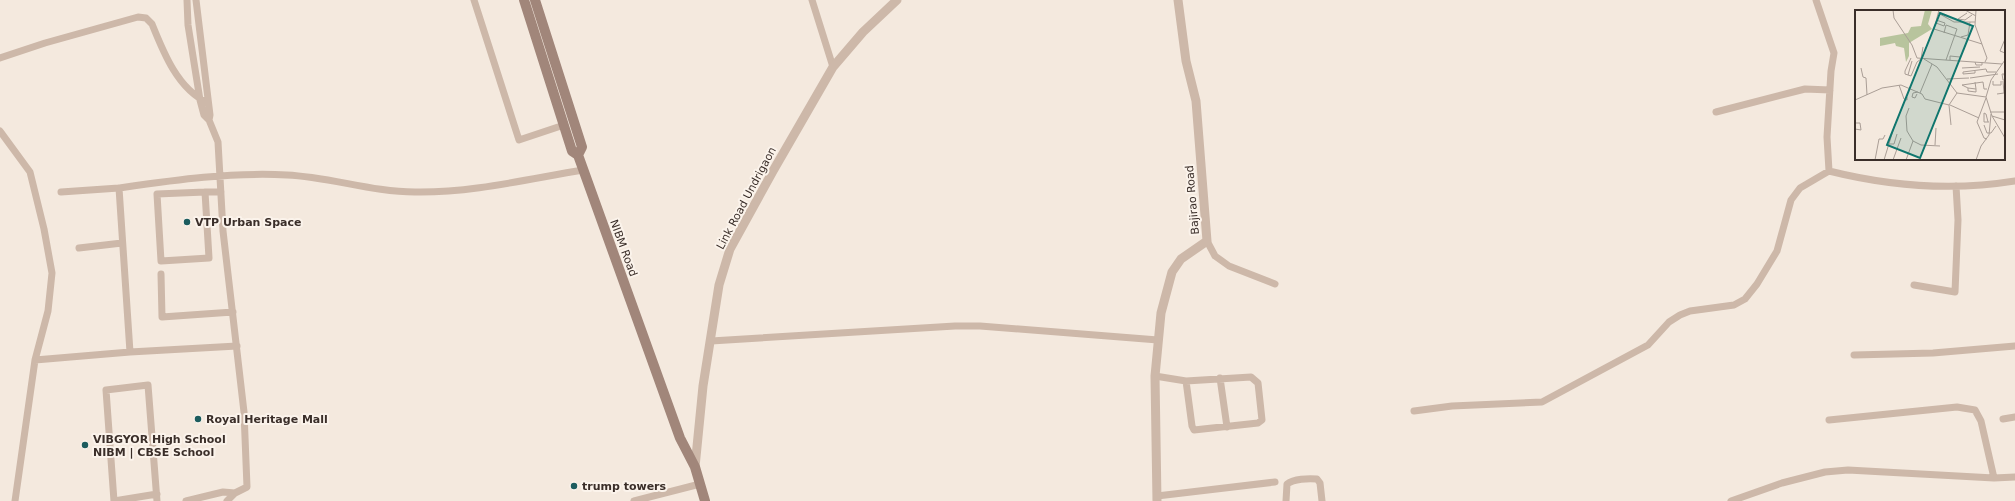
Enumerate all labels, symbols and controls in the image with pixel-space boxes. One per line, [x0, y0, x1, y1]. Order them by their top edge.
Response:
inset map [1855, 10, 2005, 160]
street label: Link Road Undrigaon [714, 145, 779, 252]
street label: Bajirao Road [1183, 165, 1202, 235]
place label: VTP Urban Space [195, 216, 301, 229]
marker: VTP Urban Space [182, 217, 192, 227]
street label: NIBM Road [607, 218, 640, 278]
place label: Royal Heritage Mall [206, 413, 328, 426]
marker: Royal Heritage Mall [193, 414, 203, 424]
place label: VIBGYOR High School NIBM | CBSE School [93, 433, 226, 459]
marker: VIBGYOR High School NIBM | CBSE School [80, 440, 90, 450]
place label: trump towers [582, 480, 667, 493]
marker: trump towers [569, 481, 579, 491]

